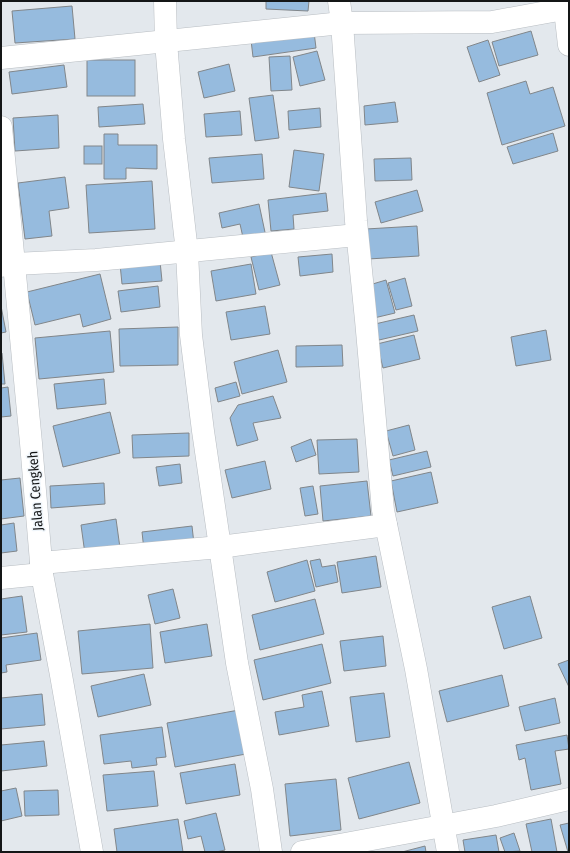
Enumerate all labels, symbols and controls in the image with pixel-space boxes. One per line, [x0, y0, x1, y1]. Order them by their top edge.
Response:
street label: Jalan Cengkeh [24, 450, 47, 532]

